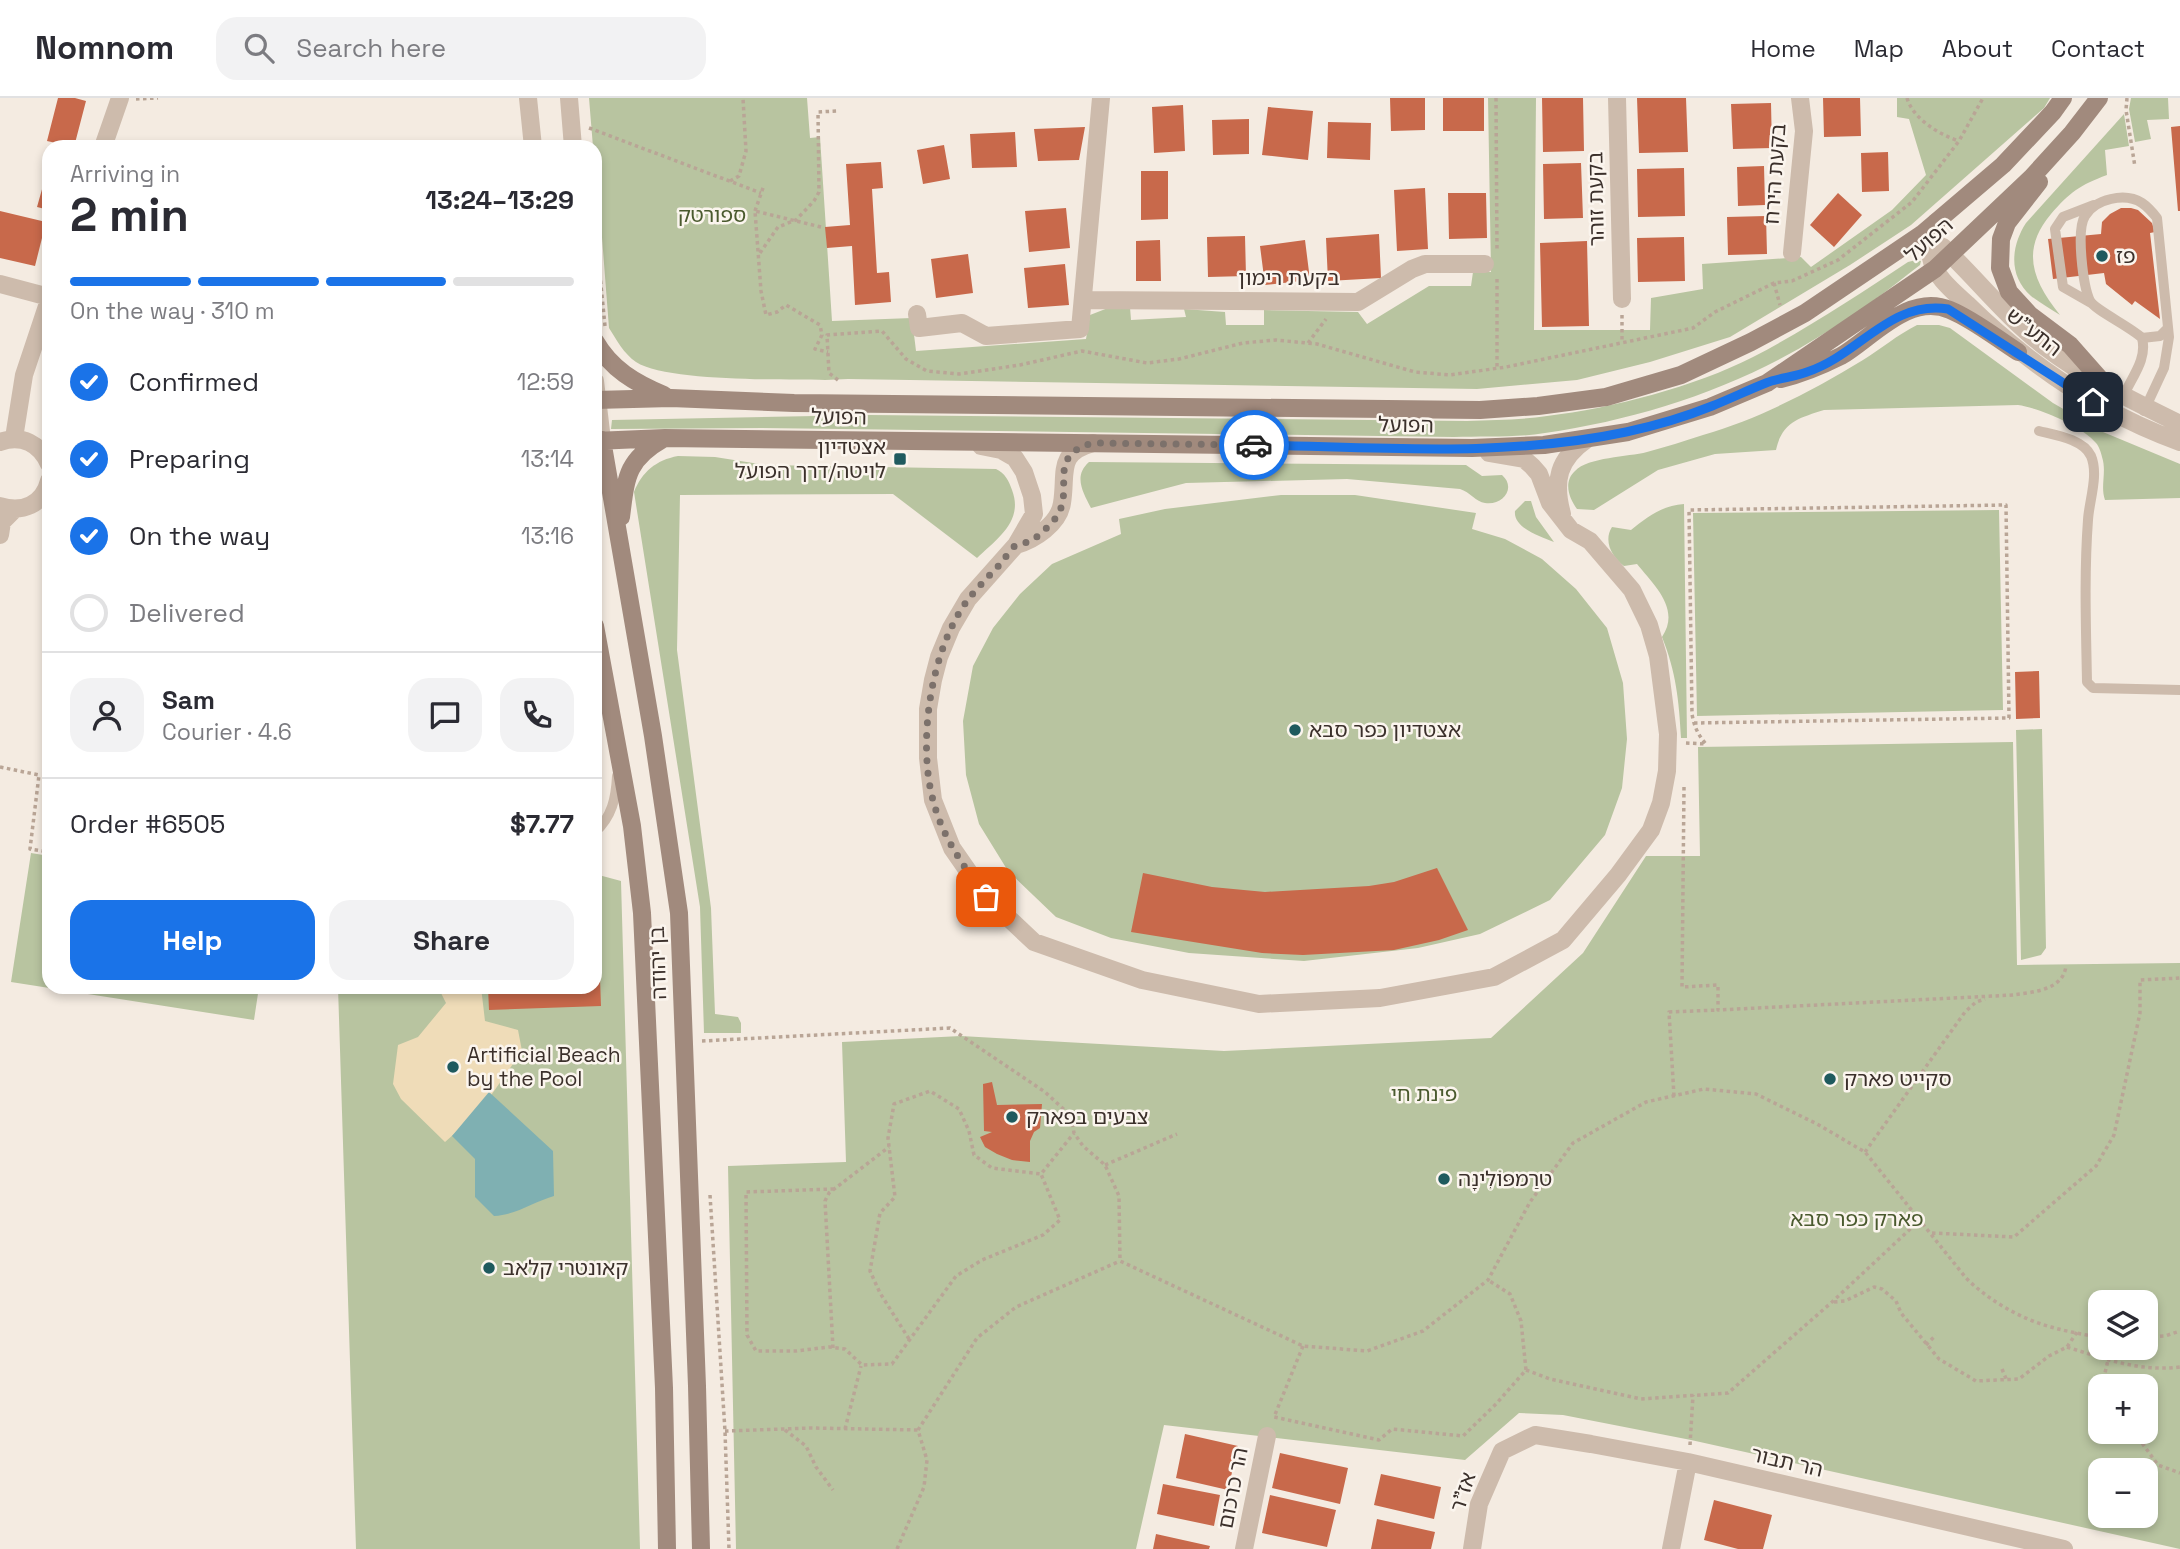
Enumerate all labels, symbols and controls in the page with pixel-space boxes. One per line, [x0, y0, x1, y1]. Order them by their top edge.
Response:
search box [216, 17, 706, 80]
text: Nomnom [35, 27, 174, 69]
icon: search [240, 29, 278, 67]
text: Search here [296, 31, 446, 65]
text: Home [1750, 33, 1816, 64]
text: Map [1854, 33, 1904, 64]
text: About [1942, 33, 2013, 64]
text: Contact [2051, 33, 2145, 64]
street label: בקעת הירח [1758, 123, 1791, 225]
street label: בקעת זוהר [1581, 151, 1610, 247]
text: Arriving in [70, 159, 180, 189]
text: 13:24–13:29 [425, 183, 574, 217]
text: 2 min [70, 186, 189, 244]
park label: ספורטק [678, 201, 746, 228]
street label: הפועל [1899, 211, 1958, 268]
place label: פז [2116, 242, 2136, 269]
marker: פז [2094, 248, 2110, 264]
street label: בקעת רימון [1238, 264, 1340, 291]
text: On the way · 310 m [70, 296, 275, 326]
street label: התע"ש [2001, 301, 2068, 362]
icon: check [70, 363, 108, 401]
text: Confirmed [129, 365, 259, 399]
text: 12:59 [517, 367, 574, 397]
pin [2063, 372, 2123, 432]
icon: home [2074, 383, 2112, 421]
street label: הפועל [811, 403, 867, 430]
courier [1219, 410, 1289, 480]
street label: הפועל [1378, 411, 1434, 438]
icon: car [1235, 426, 1273, 464]
place label: אצטדיון לויטה/דרך הפועל [735, 433, 886, 484]
icon: check [70, 440, 108, 478]
text: Preparing [129, 442, 250, 476]
text: 13:14 [521, 444, 574, 474]
marker: אצטדיון לויטה/דרך הפועל [892, 451, 908, 467]
icon: check [70, 517, 108, 555]
text: On the way [129, 519, 270, 553]
text: 13:16 [521, 521, 574, 551]
text: Delivered [129, 596, 245, 630]
button: person [70, 678, 144, 752]
button: chat [408, 678, 482, 752]
button: phone [500, 678, 574, 752]
text: Sam [162, 683, 215, 717]
place label: אצטדיון כפר סבא [1309, 716, 1461, 743]
text: Courier · 4.6 [162, 717, 292, 747]
marker: אצטדיון כפר סבא [1287, 722, 1303, 738]
text: Order #6505 [70, 807, 225, 841]
text: $7.77 [510, 807, 574, 841]
pin [956, 867, 1016, 927]
icon: bag [967, 878, 1005, 916]
button: Help [70, 900, 315, 980]
button: Share [329, 900, 574, 980]
street label: בן יהודה [643, 926, 672, 1000]
place label: Artificial Beach by the Pool [467, 1041, 621, 1092]
marker: Artificial Beach by the Pool [445, 1059, 461, 1075]
place label: סקייט פארק [1844, 1065, 1952, 1092]
marker: סקייט פארק [1822, 1071, 1838, 1087]
park label: פינת חי [1391, 1080, 1457, 1107]
place label: צבעים בפארק [1026, 1103, 1148, 1130]
marker: צבעים בפארק [1004, 1109, 1020, 1125]
place label: טרַמפּוֹלִינָה [1458, 1165, 1552, 1192]
marker: טרַמפּוֹלִינָה [1436, 1171, 1452, 1187]
park label: פארק כפר סבא [1790, 1205, 1924, 1232]
place label: קאונטרי קלאב [503, 1254, 628, 1281]
marker: קאונטרי קלאב [481, 1260, 497, 1276]
map controls [2088, 1290, 2158, 1528]
button: layers [2088, 1290, 2158, 1360]
button: + [2088, 1374, 2158, 1444]
street label: הר תבור [1749, 1440, 1826, 1483]
street label: הר כרכום [1211, 1445, 1254, 1531]
button: − [2088, 1458, 2158, 1528]
street label: אז"ר [1443, 1469, 1482, 1515]

